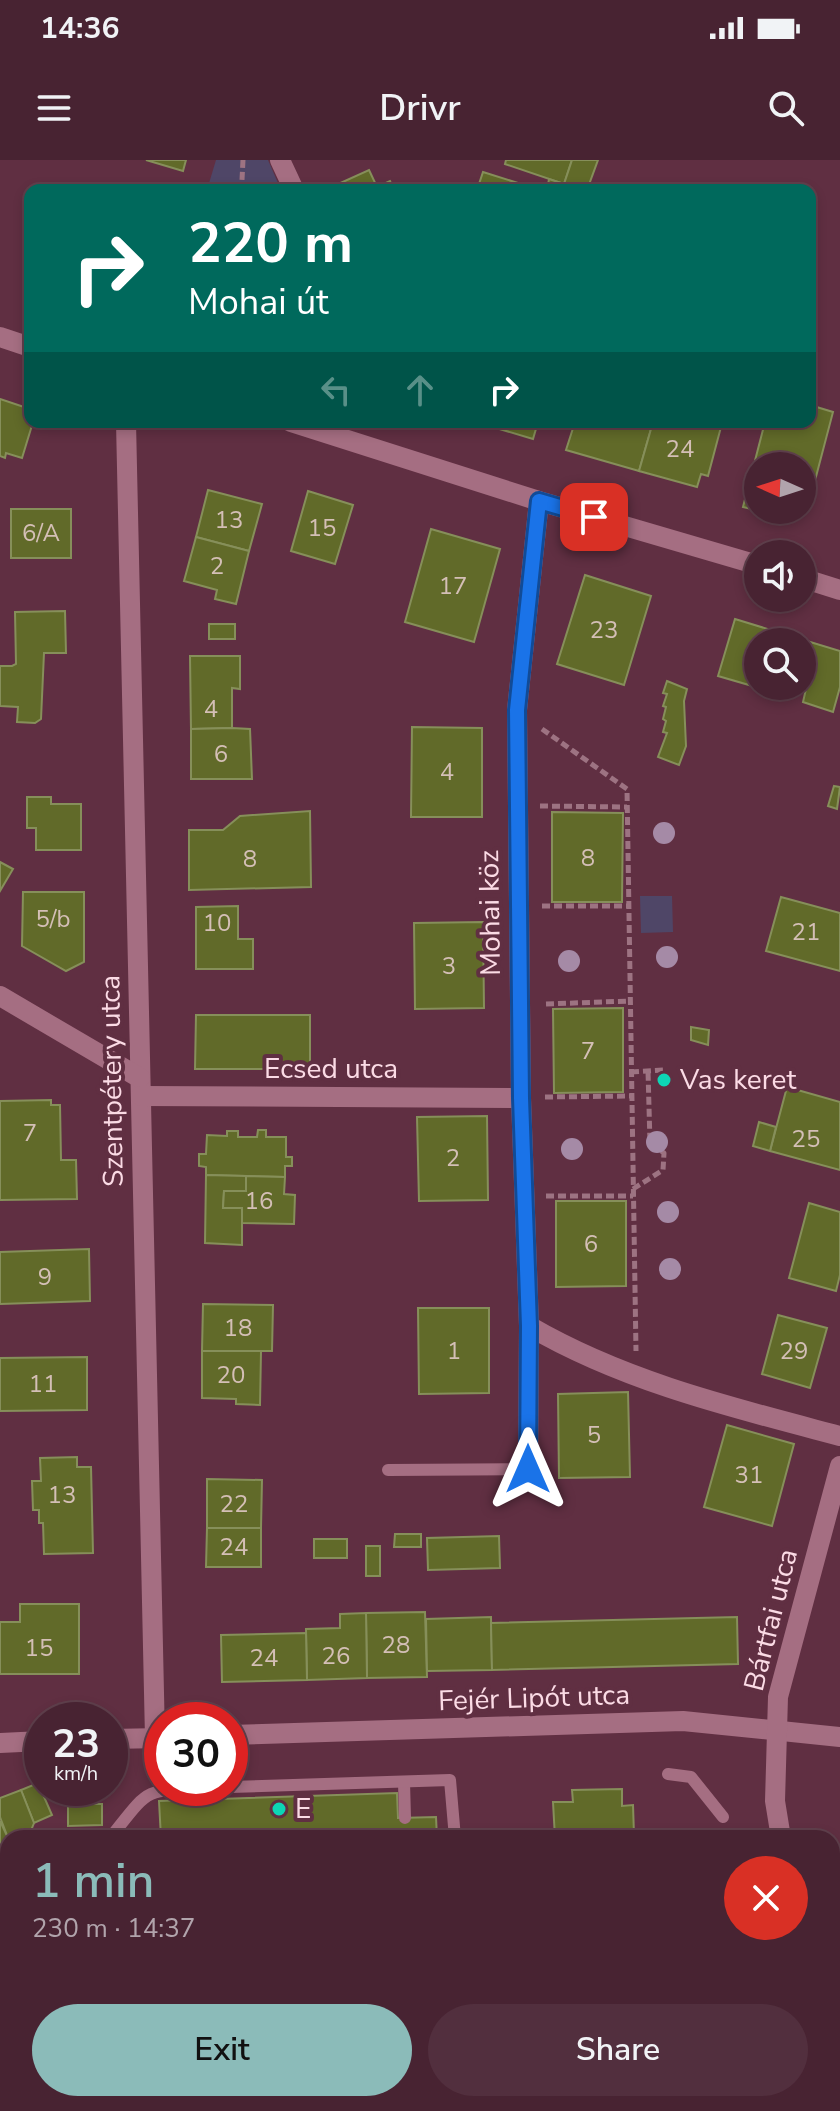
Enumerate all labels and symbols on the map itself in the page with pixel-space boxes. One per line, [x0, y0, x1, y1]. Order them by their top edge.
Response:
house number: 24 [666, 433, 694, 465]
north arrow [744, 452, 816, 524]
pin [560, 483, 628, 551]
house number: 13 [215, 504, 243, 536]
house number: 15 [308, 512, 336, 544]
house number: 6/A [22, 517, 61, 549]
house number: 2 [210, 550, 224, 582]
house number: 17 [439, 570, 467, 602]
house number: 23 [590, 614, 618, 646]
house number: 4 [204, 693, 218, 725]
house number: 6 [214, 738, 228, 770]
house number: 4 [440, 756, 454, 788]
house number: 8 [581, 842, 595, 874]
house number: 8 [243, 843, 257, 875]
street label: Mohai köz [470, 850, 510, 976]
house number: 5/b [35, 903, 71, 935]
house number: 10 [203, 907, 231, 939]
house number: 21 [792, 916, 820, 948]
house number: 3 [442, 950, 456, 982]
street label: Szentpétery utca [91, 975, 133, 1187]
house number: 7 [581, 1035, 595, 1067]
street label: Ecsed utca [264, 1050, 398, 1088]
place label: Vas keret [679, 1061, 796, 1099]
marker: Vas keret [655, 1071, 673, 1089]
house number: 7 [23, 1117, 37, 1149]
house number: 25 [792, 1123, 820, 1155]
house number: 2 [446, 1142, 460, 1174]
house number: 16 [245, 1185, 273, 1217]
house number: 6 [584, 1228, 598, 1260]
house number: 9 [38, 1261, 52, 1293]
house number: 18 [224, 1312, 252, 1344]
house number: 1 [447, 1335, 461, 1367]
house number: 29 [780, 1335, 808, 1367]
house number: 20 [217, 1359, 245, 1391]
house number: 11 [29, 1368, 57, 1400]
house number: 5 [587, 1419, 601, 1451]
position arrow [486, 1427, 570, 1511]
house number: 31 [735, 1459, 763, 1491]
house number: 13 [48, 1479, 76, 1511]
house number: 22 [220, 1488, 248, 1520]
house number: 24 [220, 1531, 248, 1563]
street label: Bártfai utca [735, 1545, 807, 1695]
house number: 28 [382, 1629, 410, 1661]
house number: 15 [25, 1632, 53, 1664]
house number: 26 [322, 1640, 350, 1672]
house number: 24 [250, 1642, 278, 1674]
street label: Fejér Lipót utca [437, 1676, 631, 1720]
speed limit sign: 30 [144, 1702, 248, 1806]
place label: E [295, 1790, 311, 1828]
marker: E [270, 1800, 288, 1818]

